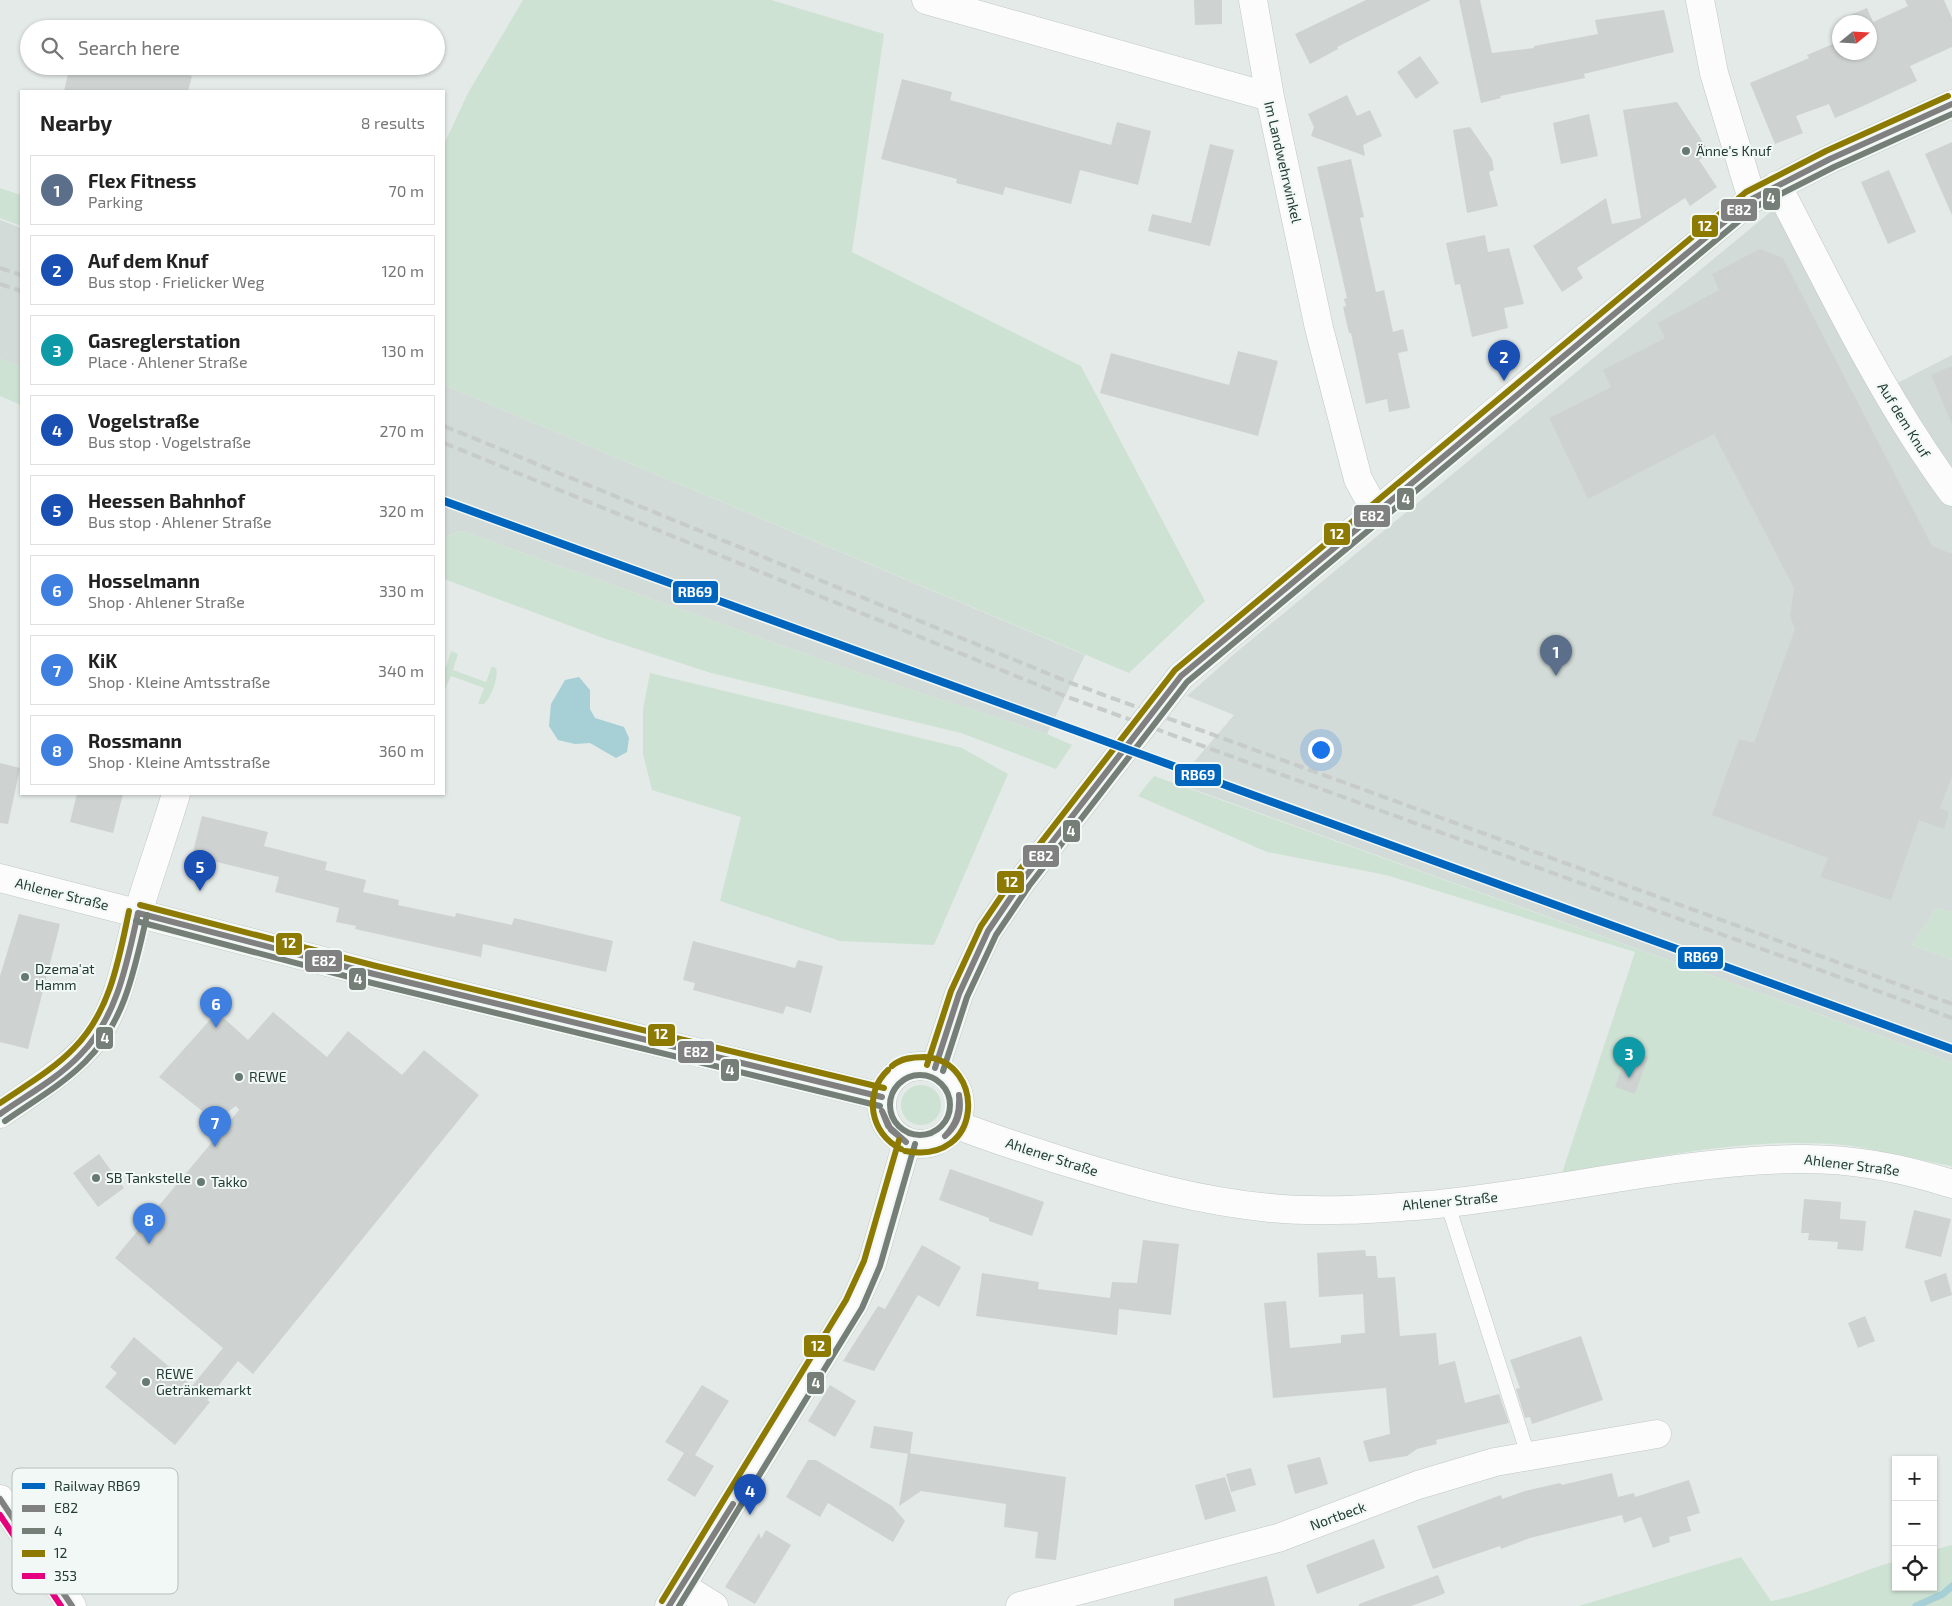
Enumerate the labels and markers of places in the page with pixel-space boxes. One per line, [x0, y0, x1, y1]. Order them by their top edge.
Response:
place label: Änne's Knuf [1696, 142, 1772, 159]
marker: Änne's Knuf [1680, 145, 1692, 157]
pin: 2 [1488, 340, 1520, 381]
pin: 1 [1540, 635, 1572, 676]
pin: 5 [184, 850, 216, 891]
place label: Dzema'at Hamm [35, 960, 95, 993]
marker: Dzema'at Hamm [19, 971, 31, 983]
pin: 6 [200, 987, 232, 1028]
pin: 3 [1613, 1037, 1645, 1078]
place label: REWE [249, 1068, 287, 1085]
marker: REWE [233, 1071, 245, 1083]
pin: 7 [199, 1106, 231, 1147]
place label: SB Tankstelle [106, 1169, 191, 1186]
marker: SB Tankstelle [90, 1172, 102, 1184]
place label: Takko [211, 1173, 248, 1190]
marker: Takko [195, 1176, 207, 1188]
pin: 8 [133, 1203, 165, 1244]
place label: REWE Getränkemarkt [156, 1365, 252, 1398]
marker: REWE Getränkemarkt [140, 1376, 152, 1388]
pin: 4 [734, 1474, 766, 1515]

